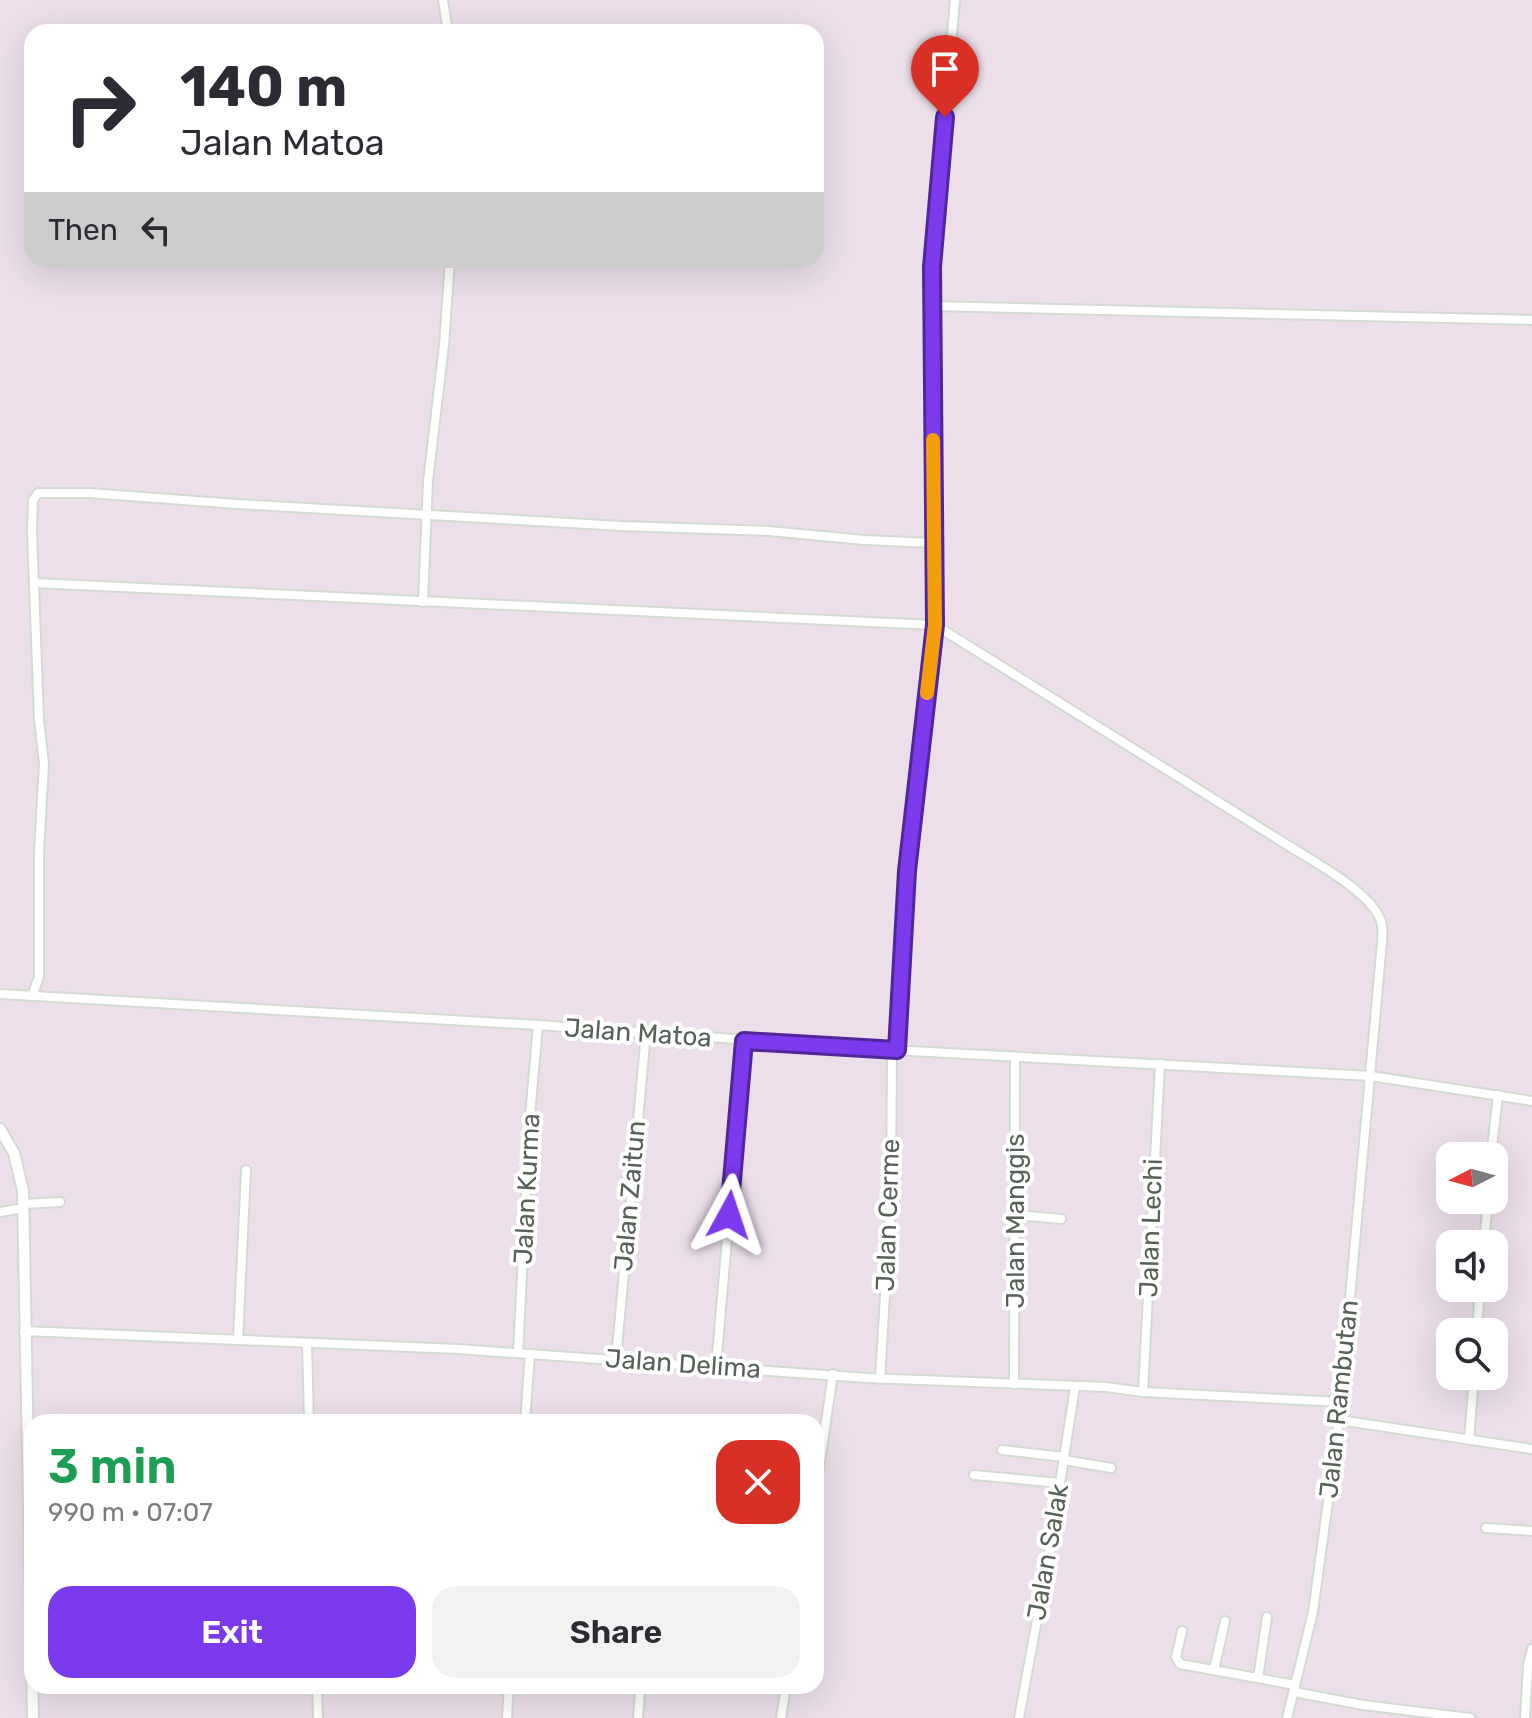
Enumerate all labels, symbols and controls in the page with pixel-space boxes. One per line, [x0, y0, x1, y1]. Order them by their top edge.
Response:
pin [911, 35, 979, 117]
icon: arrive [923, 47, 967, 91]
text: 140 m [180, 54, 347, 120]
icon: right [48, 56, 152, 160]
text: Jalan Matoa [180, 121, 385, 164]
icon: left [134, 208, 178, 252]
text: Then [48, 212, 118, 248]
street label: Jalan Matoa [563, 1012, 713, 1054]
street label: Jalan Kurma [508, 1113, 546, 1265]
street label: Jalan Zaitun [608, 1119, 652, 1273]
street label: Jalan Manggis [1000, 1134, 1031, 1308]
street label: Jalan Cerme [870, 1138, 906, 1292]
north arrow [1436, 1142, 1508, 1214]
map controls [1436, 1142, 1508, 1390]
street label: Jalan Lechi [1133, 1158, 1169, 1298]
position arrow [687, 1173, 771, 1257]
button: sound [1436, 1230, 1508, 1302]
street label: Jalan Rambutan [1313, 1298, 1365, 1500]
button: search [1436, 1318, 1508, 1390]
street label: Jalan Delima [604, 1343, 762, 1385]
text: 3 min [48, 1438, 177, 1495]
button: close [716, 1440, 800, 1524]
street label: Jalan Salak [1021, 1481, 1075, 1623]
text: 990 m · 07:07 [48, 1497, 213, 1528]
button: Exit [48, 1586, 416, 1678]
button: Share [432, 1586, 800, 1678]

